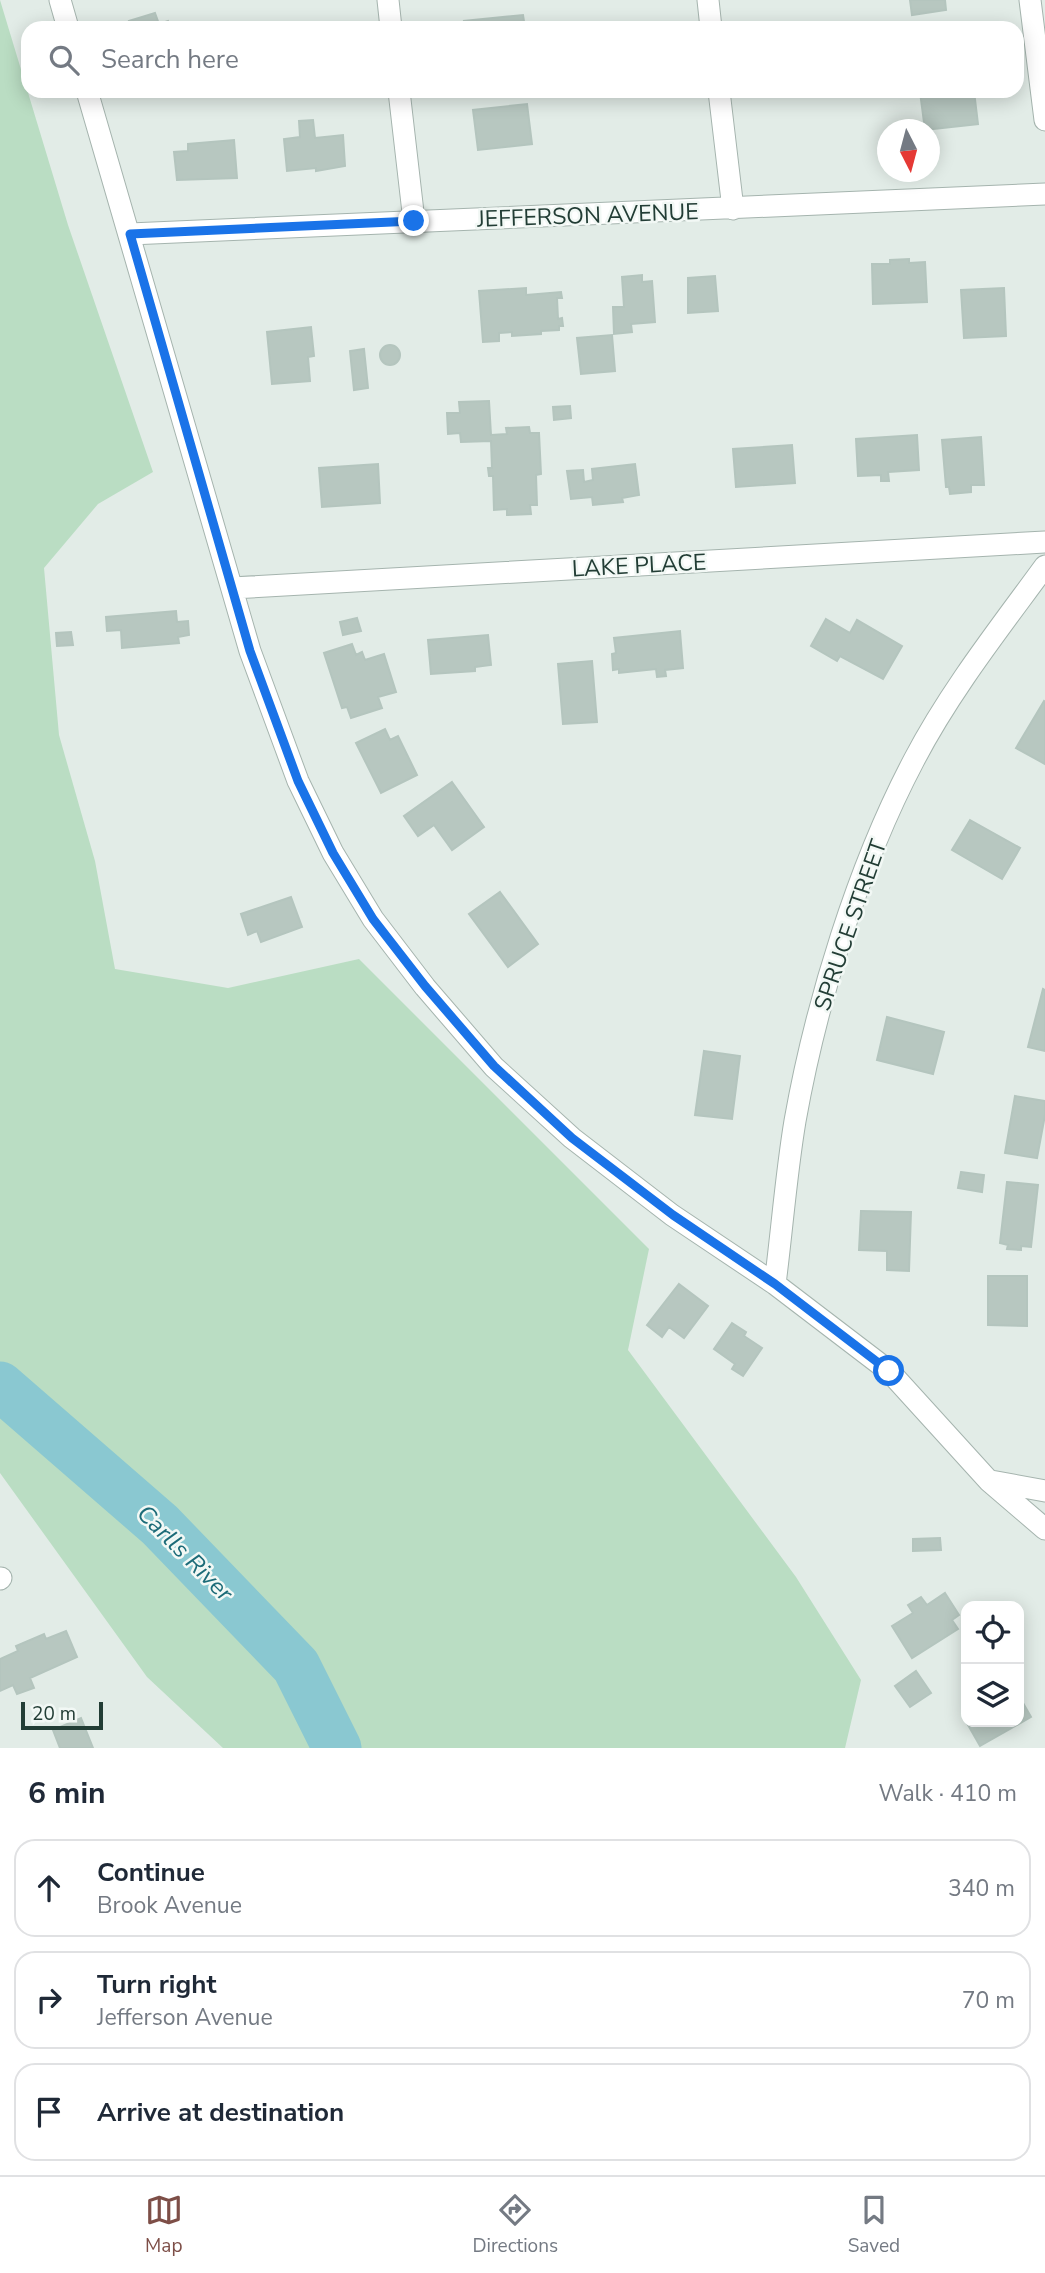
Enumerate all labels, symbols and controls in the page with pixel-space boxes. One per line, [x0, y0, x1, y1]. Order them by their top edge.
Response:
search box [21, 21, 1024, 98]
icon: search [45, 41, 83, 79]
text: Search here [101, 42, 239, 77]
north arrow [877, 119, 940, 182]
street label: JEFFERSON AVENUE [476, 196, 699, 235]
route end [398, 205, 429, 236]
street label: LAKE PLACE [571, 547, 707, 584]
street label: SPRUCE STREET [807, 835, 894, 1015]
route start [873, 1355, 904, 1386]
water label: Carlls River [130, 1498, 241, 1609]
map controls [961, 1601, 1024, 1727]
button: locate [961, 1601, 1024, 1664]
button: layers [961, 1664, 1024, 1727]
scale bar [21, 1699, 103, 1731]
text: 20 m [32, 1701, 76, 1727]
text: 6 min [28, 1773, 106, 1814]
text: Walk · 410 m [878, 1778, 1017, 1809]
text: Continue [97, 1855, 205, 1890]
icon: ahead [30, 1869, 68, 1907]
text: 340 m [948, 1873, 1015, 1904]
text: Brook Avenue [97, 1890, 242, 1921]
text: Turn right [97, 1967, 216, 2002]
icon: right [30, 1981, 68, 2019]
text: 70 m [962, 1985, 1015, 2016]
text: Jefferson Avenue [97, 2002, 273, 2033]
icon: arrive [30, 2093, 68, 2131]
text: Arrive at destination [97, 2095, 344, 2130]
tab: Map [145, 2191, 183, 2259]
tab: Directions [472, 2191, 558, 2259]
tab: Saved [848, 2191, 900, 2259]

